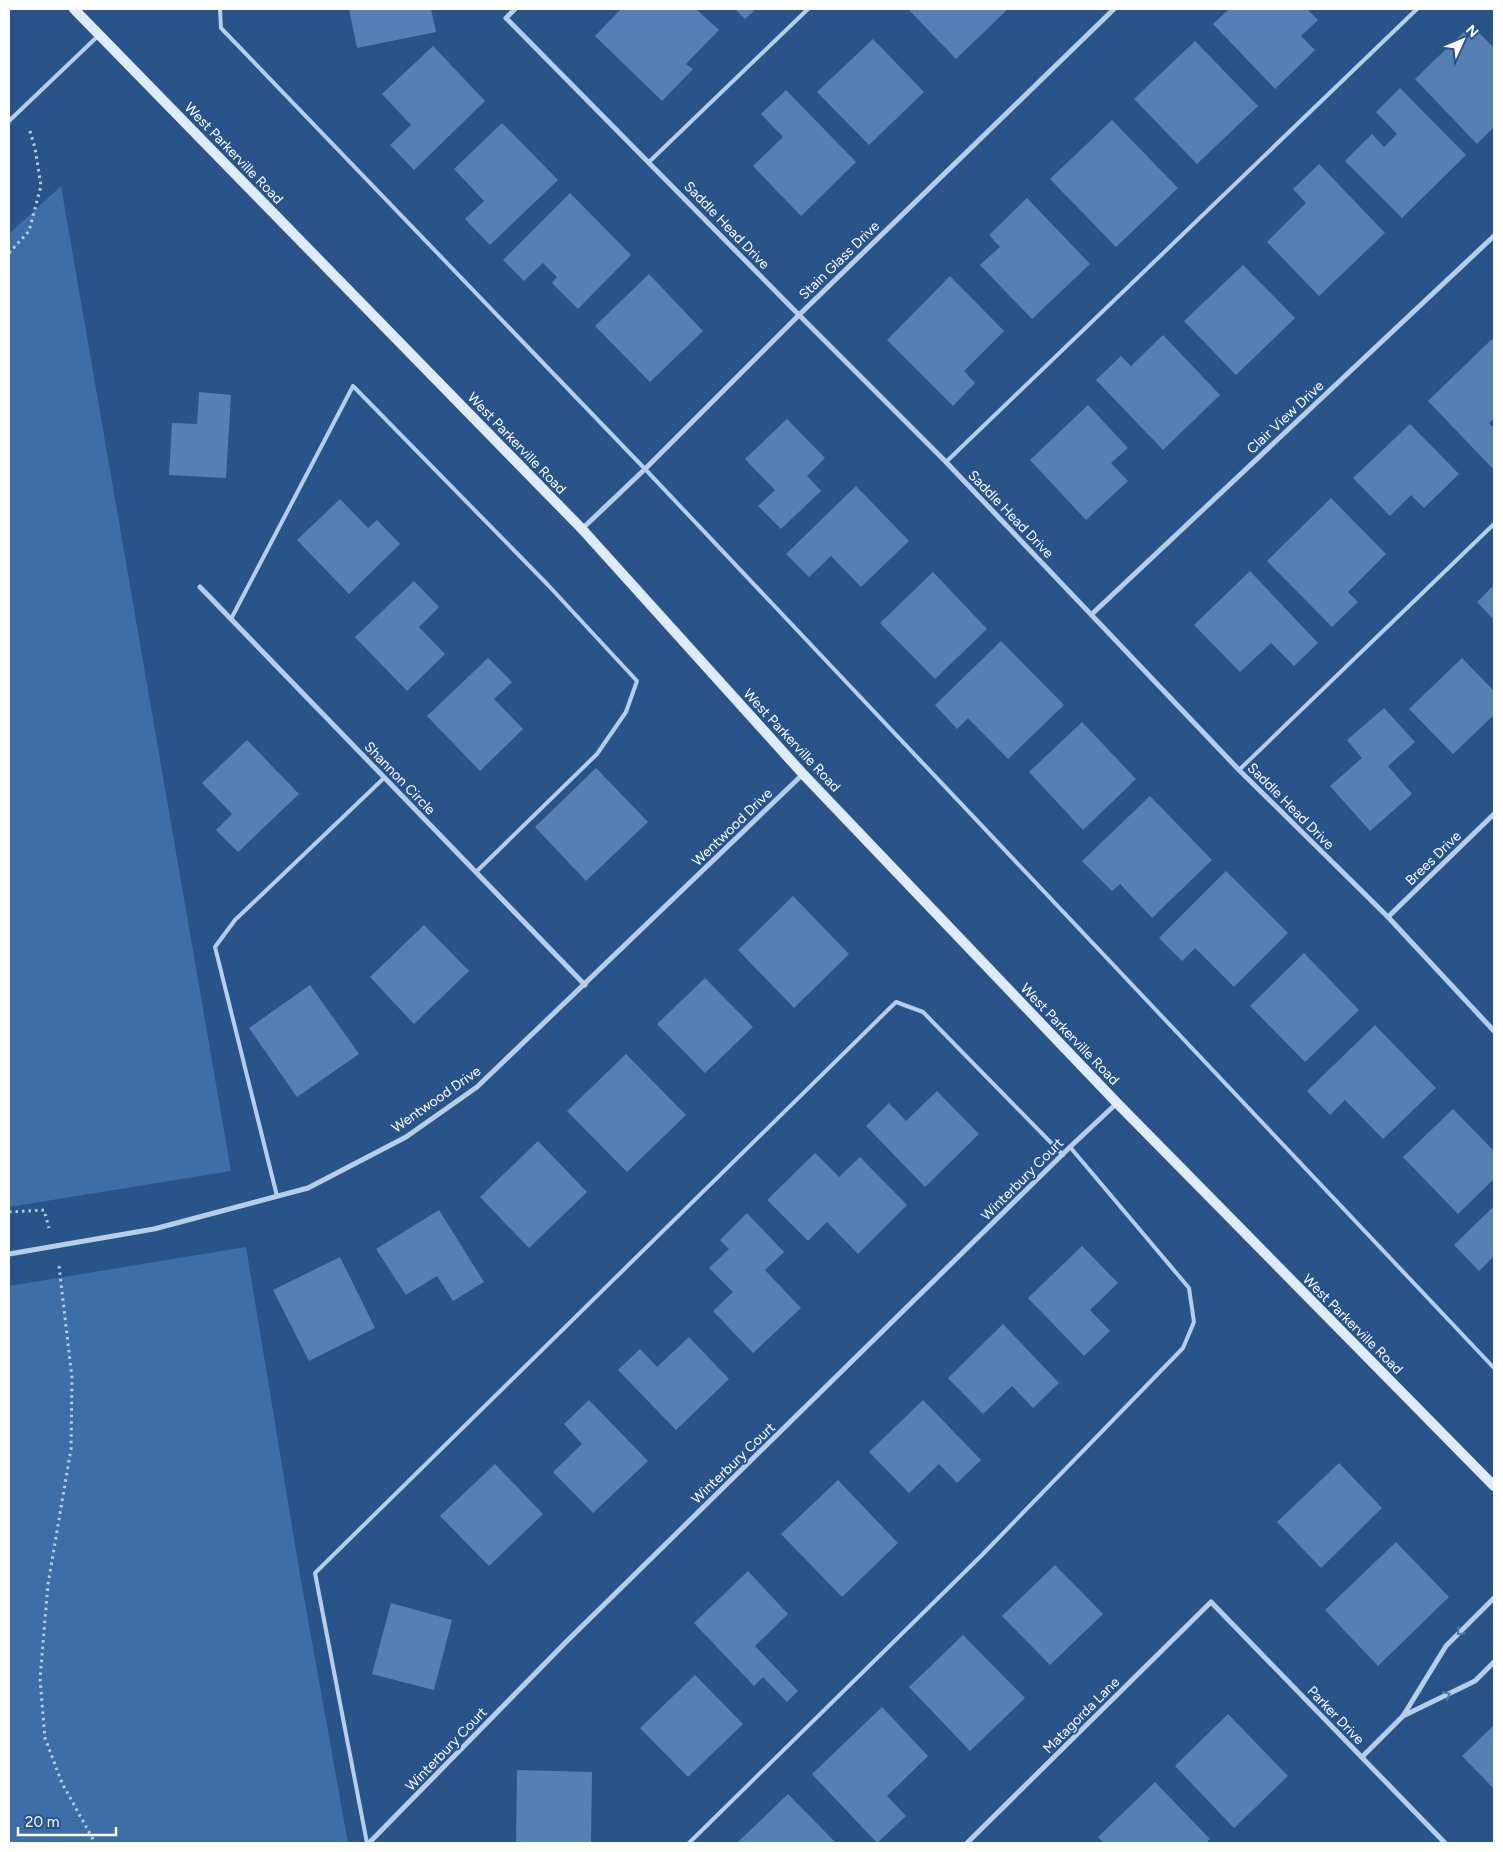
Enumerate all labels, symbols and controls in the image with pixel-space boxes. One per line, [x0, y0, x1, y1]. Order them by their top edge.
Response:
north arrow [1438, 15, 1488, 65]
text: N [1462, 22, 1482, 41]
street label: West Parkerville Road [181, 99, 287, 208]
street label: Saddle Head Drive [680, 178, 773, 273]
street label: Stain Glass Drive [796, 217, 883, 303]
street label: Clair View Drive [1243, 377, 1328, 457]
street label: West Parkerville Road [464, 389, 570, 498]
street label: Saddle Head Drive [964, 467, 1057, 562]
street label: West Parkerville Road [739, 685, 844, 795]
street label: Shannon Circle [361, 738, 439, 819]
street label: Saddle Head Drive [1244, 759, 1338, 854]
street label: Wentwood Drive [689, 785, 776, 870]
street label: Brees Drive [1402, 827, 1465, 889]
street label: West Parkerville Road [1017, 980, 1123, 1089]
street label: Wentwood Drive [389, 1062, 484, 1136]
street label: Winterbury Court [978, 1135, 1067, 1224]
street label: West Parkerville Road [1299, 1271, 1406, 1378]
street label: Winterbury Court [688, 1419, 779, 1508]
one-way arrow [1457, 1627, 1466, 1636]
street label: Matagorda Lane [1040, 1673, 1123, 1757]
street label: Parker Drive [1304, 1683, 1368, 1748]
one-way arrow [1442, 1691, 1451, 1701]
street label: Winterbury Court [402, 1704, 491, 1795]
scale bar [18, 1804, 115, 1836]
text: 20 m [25, 1813, 59, 1831]

